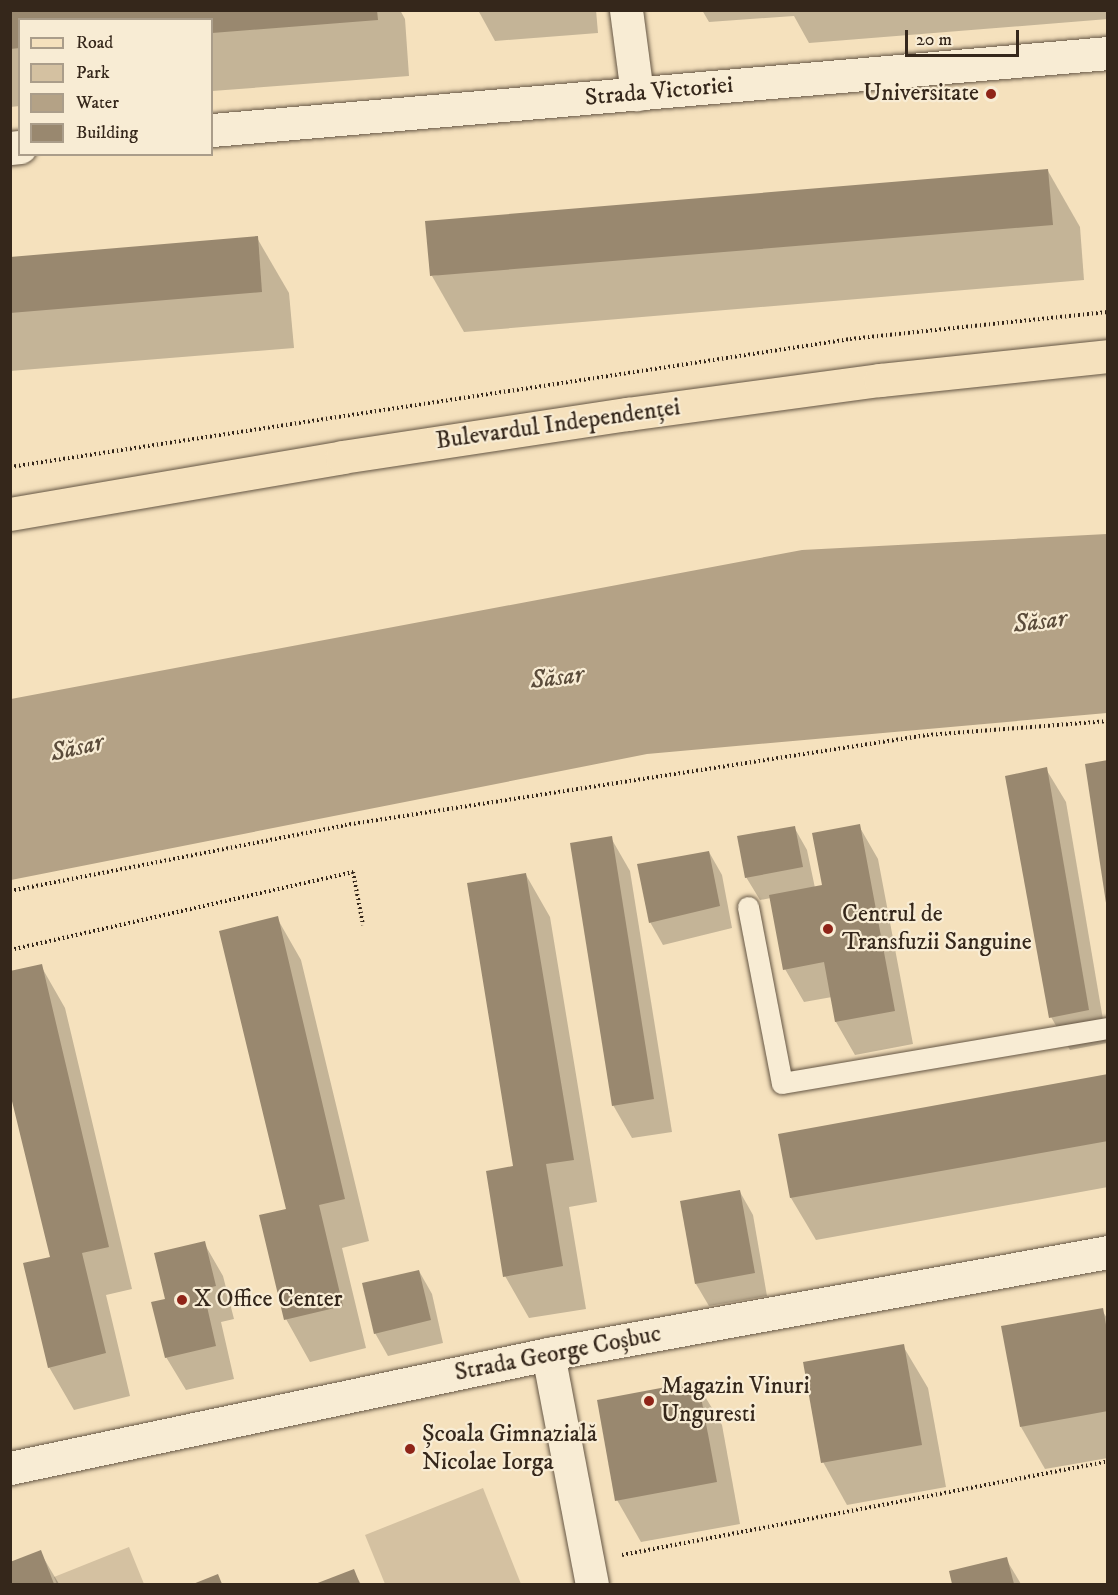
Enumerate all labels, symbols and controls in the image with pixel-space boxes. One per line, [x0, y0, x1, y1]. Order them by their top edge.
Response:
legend [18, 18, 213, 156]
scale bar [908, 18, 1022, 56]
text: 20 m [916, 29, 952, 51]
text: Road [76, 32, 113, 54]
text: Park [76, 62, 110, 84]
street label: Strada Victoriei [584, 71, 734, 113]
place label: Universitate [863, 80, 979, 108]
marker: Universitate [984, 87, 998, 101]
text: Water [76, 92, 119, 114]
text: Building [76, 122, 138, 144]
street label: Bulevardul Independenței [434, 394, 682, 456]
water label: Săsar [1011, 603, 1069, 641]
water label: Săsar [528, 659, 586, 697]
water label: Săsar [47, 727, 107, 769]
place label: Centrul de Transfuzii Sanguine [842, 901, 1032, 957]
marker: Centrul de Transfuzii Sanguine [819, 920, 837, 938]
place label: X Office Center [194, 1286, 343, 1314]
marker: X Office Center [175, 1293, 189, 1307]
street label: Strada George Coșbuc [452, 1320, 664, 1388]
place label: Magazin Vinuri Unguresti [661, 1373, 810, 1429]
marker: Magazin Vinuri Unguresti [642, 1394, 656, 1408]
place label: Școala Gimnazială Nicolae Iorga [422, 1421, 597, 1477]
marker: Școala Gimnazială Nicolae Iorga [403, 1442, 417, 1456]

